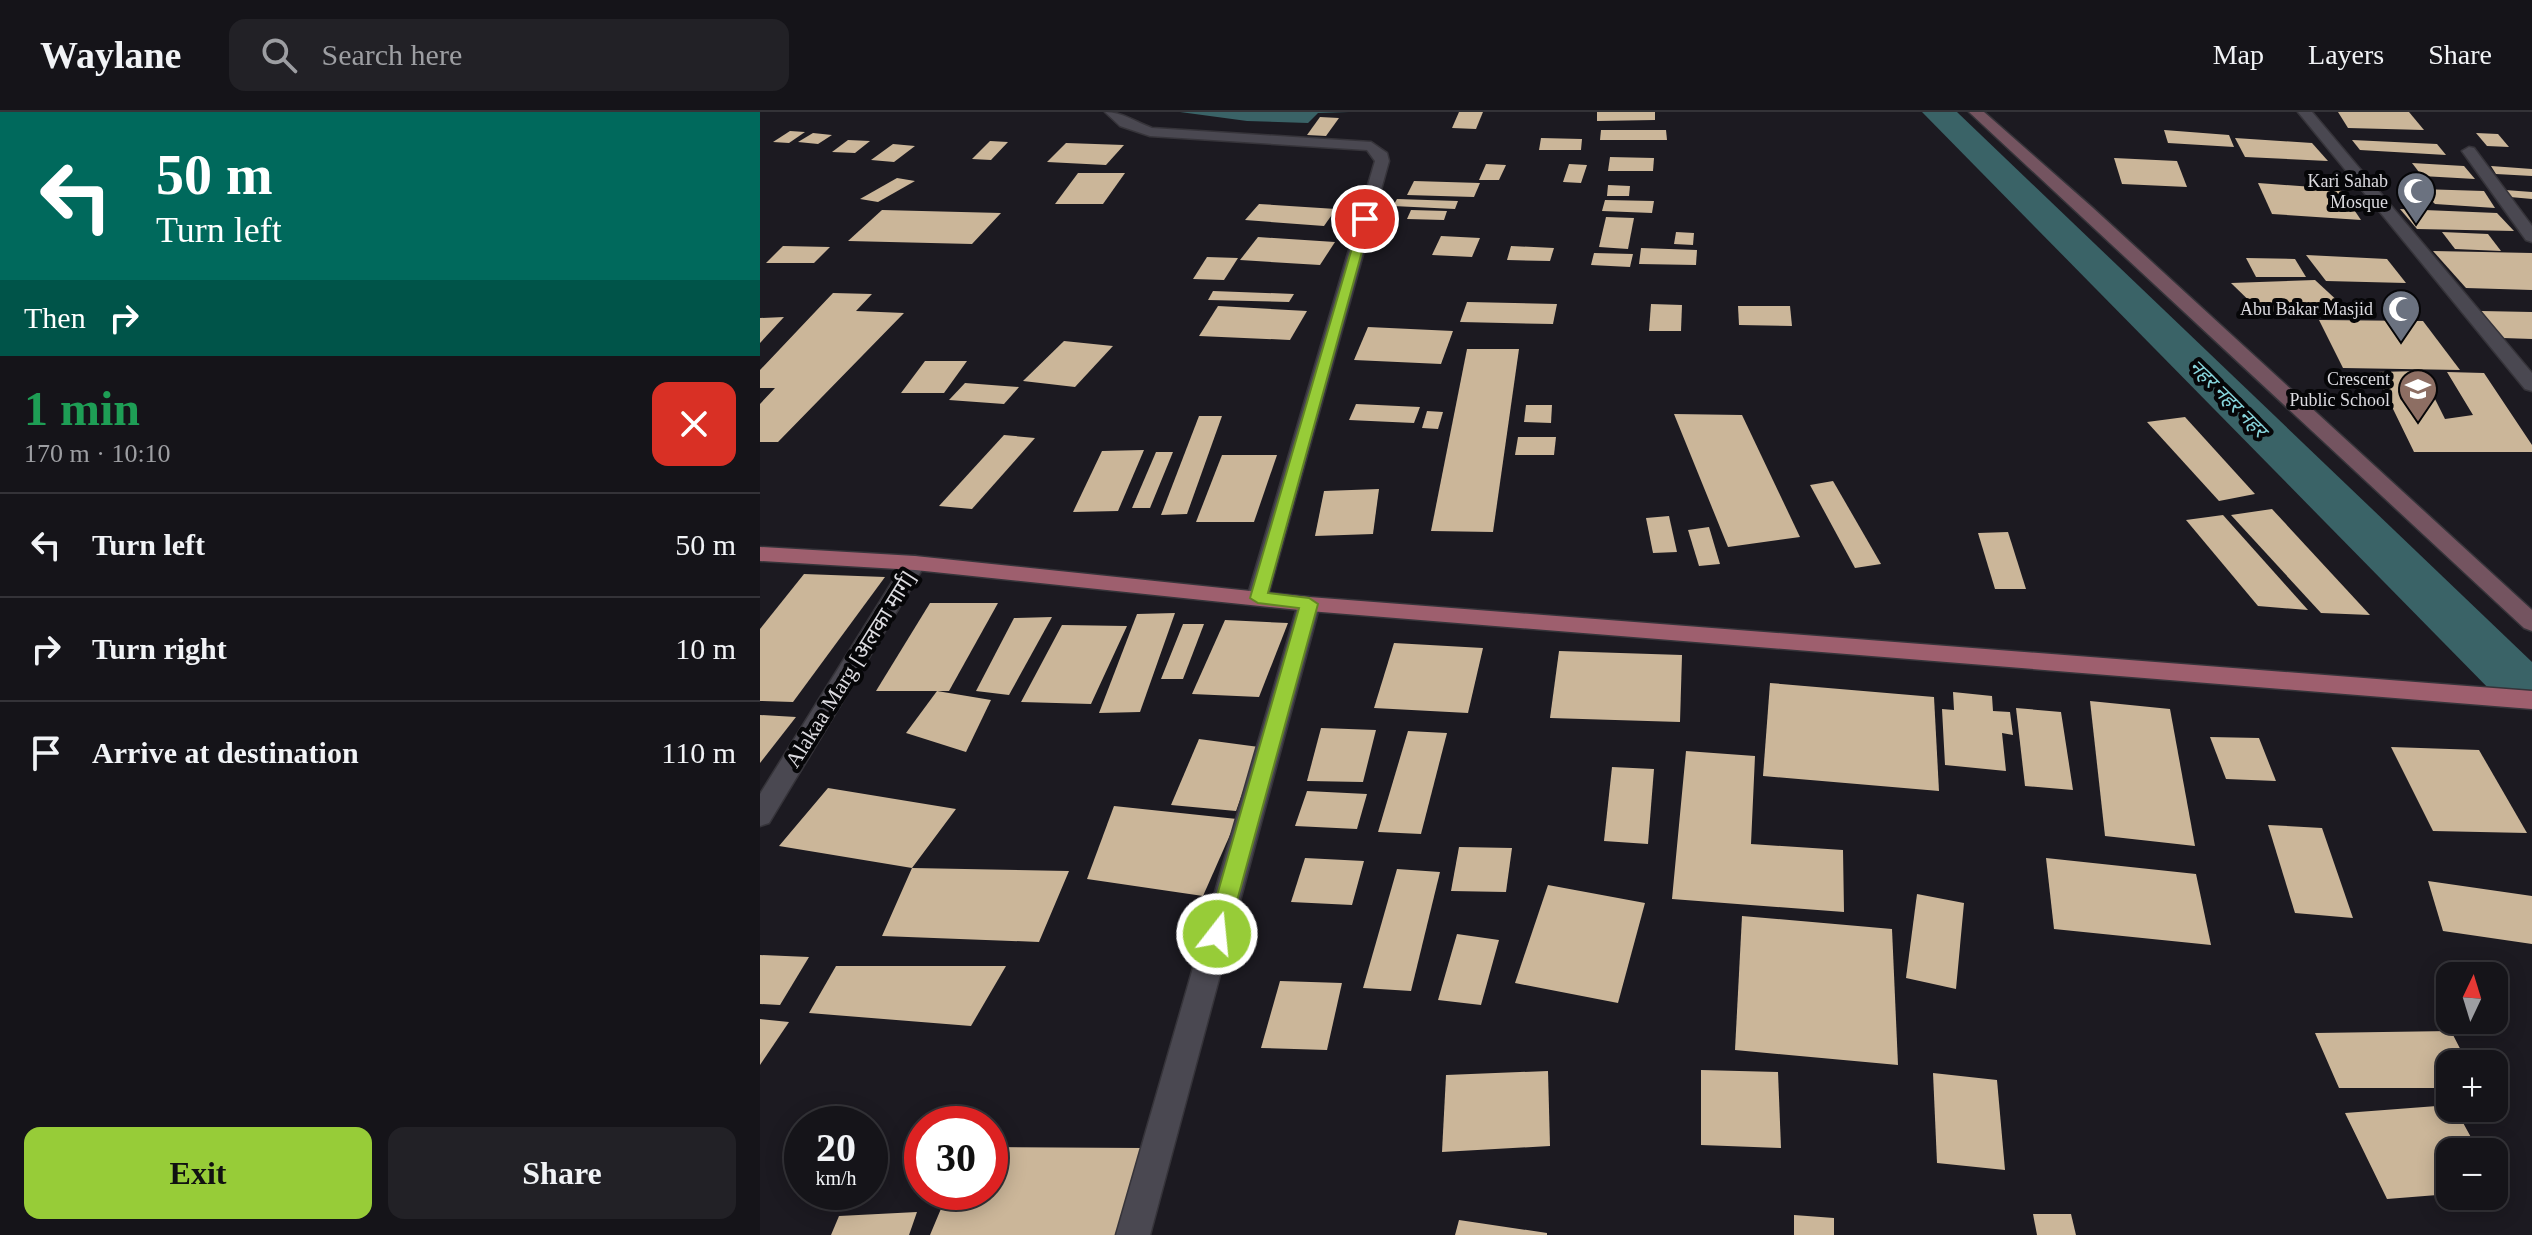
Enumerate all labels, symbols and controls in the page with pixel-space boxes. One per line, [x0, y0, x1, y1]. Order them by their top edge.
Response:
search box [229, 19, 789, 91]
icon: search [257, 33, 301, 77]
text: Waylane [40, 34, 181, 76]
text: Search here [321, 38, 462, 71]
text: Map [2213, 39, 2264, 70]
text: Layers [2308, 39, 2384, 70]
text: Share [2428, 39, 2492, 70]
icon: left [24, 144, 128, 248]
text: 50 m [156, 144, 273, 206]
mosque icon: Kari Sahab Mosque [2395, 170, 2437, 225]
place label: Kari Sahab Mosque [2308, 171, 2388, 212]
pin [1331, 185, 1399, 253]
icon: arrive [1343, 197, 1387, 241]
text: Turn left [156, 210, 282, 250]
mosque icon: Abu Bakar Masjid [2380, 288, 2422, 343]
icon: right [102, 296, 146, 340]
place label: Abu Bakar Masjid [2240, 299, 2373, 319]
text: Then [24, 301, 86, 334]
water label: नहर नहर नहर [2185, 355, 2274, 444]
school or university icon: Crescent Public School [2397, 368, 2439, 423]
place label: Crescent Public School [2289, 369, 2390, 410]
text: 1 min [24, 382, 140, 435]
button: close [652, 382, 736, 466]
text: 170 m · 10:10 [24, 439, 171, 468]
icon: left [24, 523, 68, 567]
text: Turn left [92, 528, 205, 561]
text: 50 m [675, 528, 736, 561]
street label: Alakaa Marg [अलका मार्ग] [780, 567, 921, 772]
icon: right [24, 627, 68, 671]
text: Turn right [92, 632, 227, 665]
text: 10 m [675, 632, 736, 665]
icon: arrive [24, 731, 68, 775]
text: Arrive at destination [92, 736, 359, 769]
text: 110 m [661, 736, 736, 769]
position arrow [1175, 892, 1259, 976]
north arrow [2436, 962, 2508, 1034]
map controls [2436, 962, 2508, 1210]
button: + [2436, 1050, 2508, 1122]
speed limit sign: 30 [904, 1106, 1008, 1210]
text: 20 [816, 1125, 856, 1170]
button: Exit [24, 1127, 372, 1219]
button: Share [388, 1127, 736, 1219]
button: − [2436, 1138, 2508, 1210]
text: km/h [815, 1167, 857, 1189]

